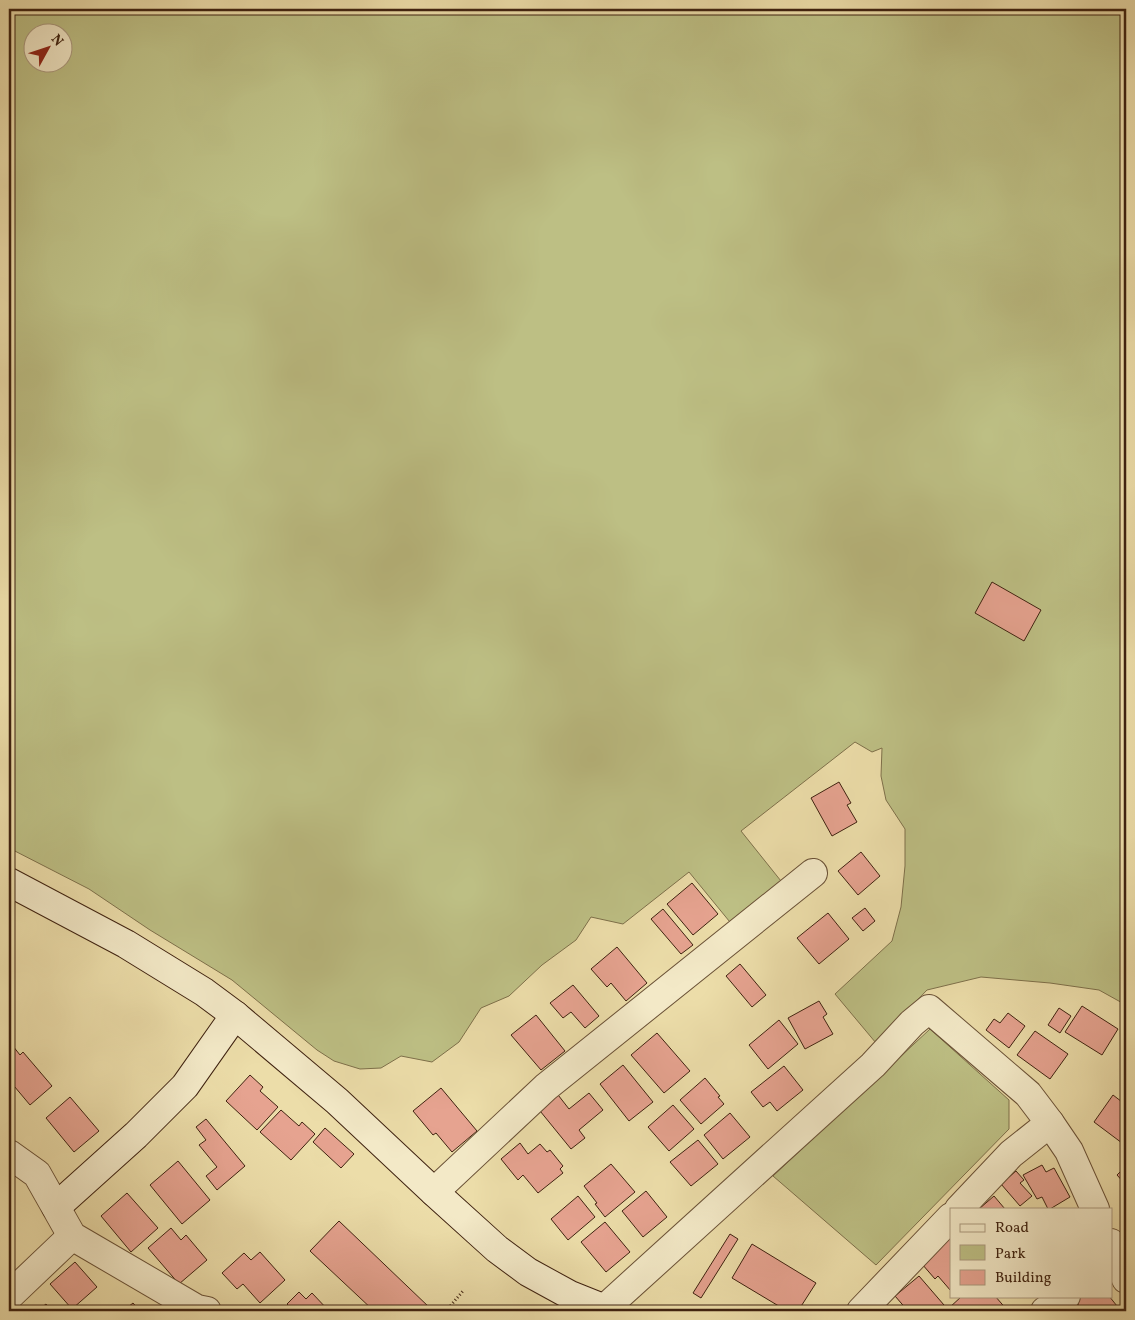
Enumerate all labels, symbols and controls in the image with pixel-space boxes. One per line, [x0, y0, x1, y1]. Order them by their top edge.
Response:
north arrow [22, 22, 72, 72]
text: N [46, 31, 67, 51]
legend [950, 1208, 1112, 1298]
text: Road [995, 1218, 1029, 1239]
text: Park [995, 1244, 1026, 1265]
text: Building [995, 1268, 1052, 1289]

